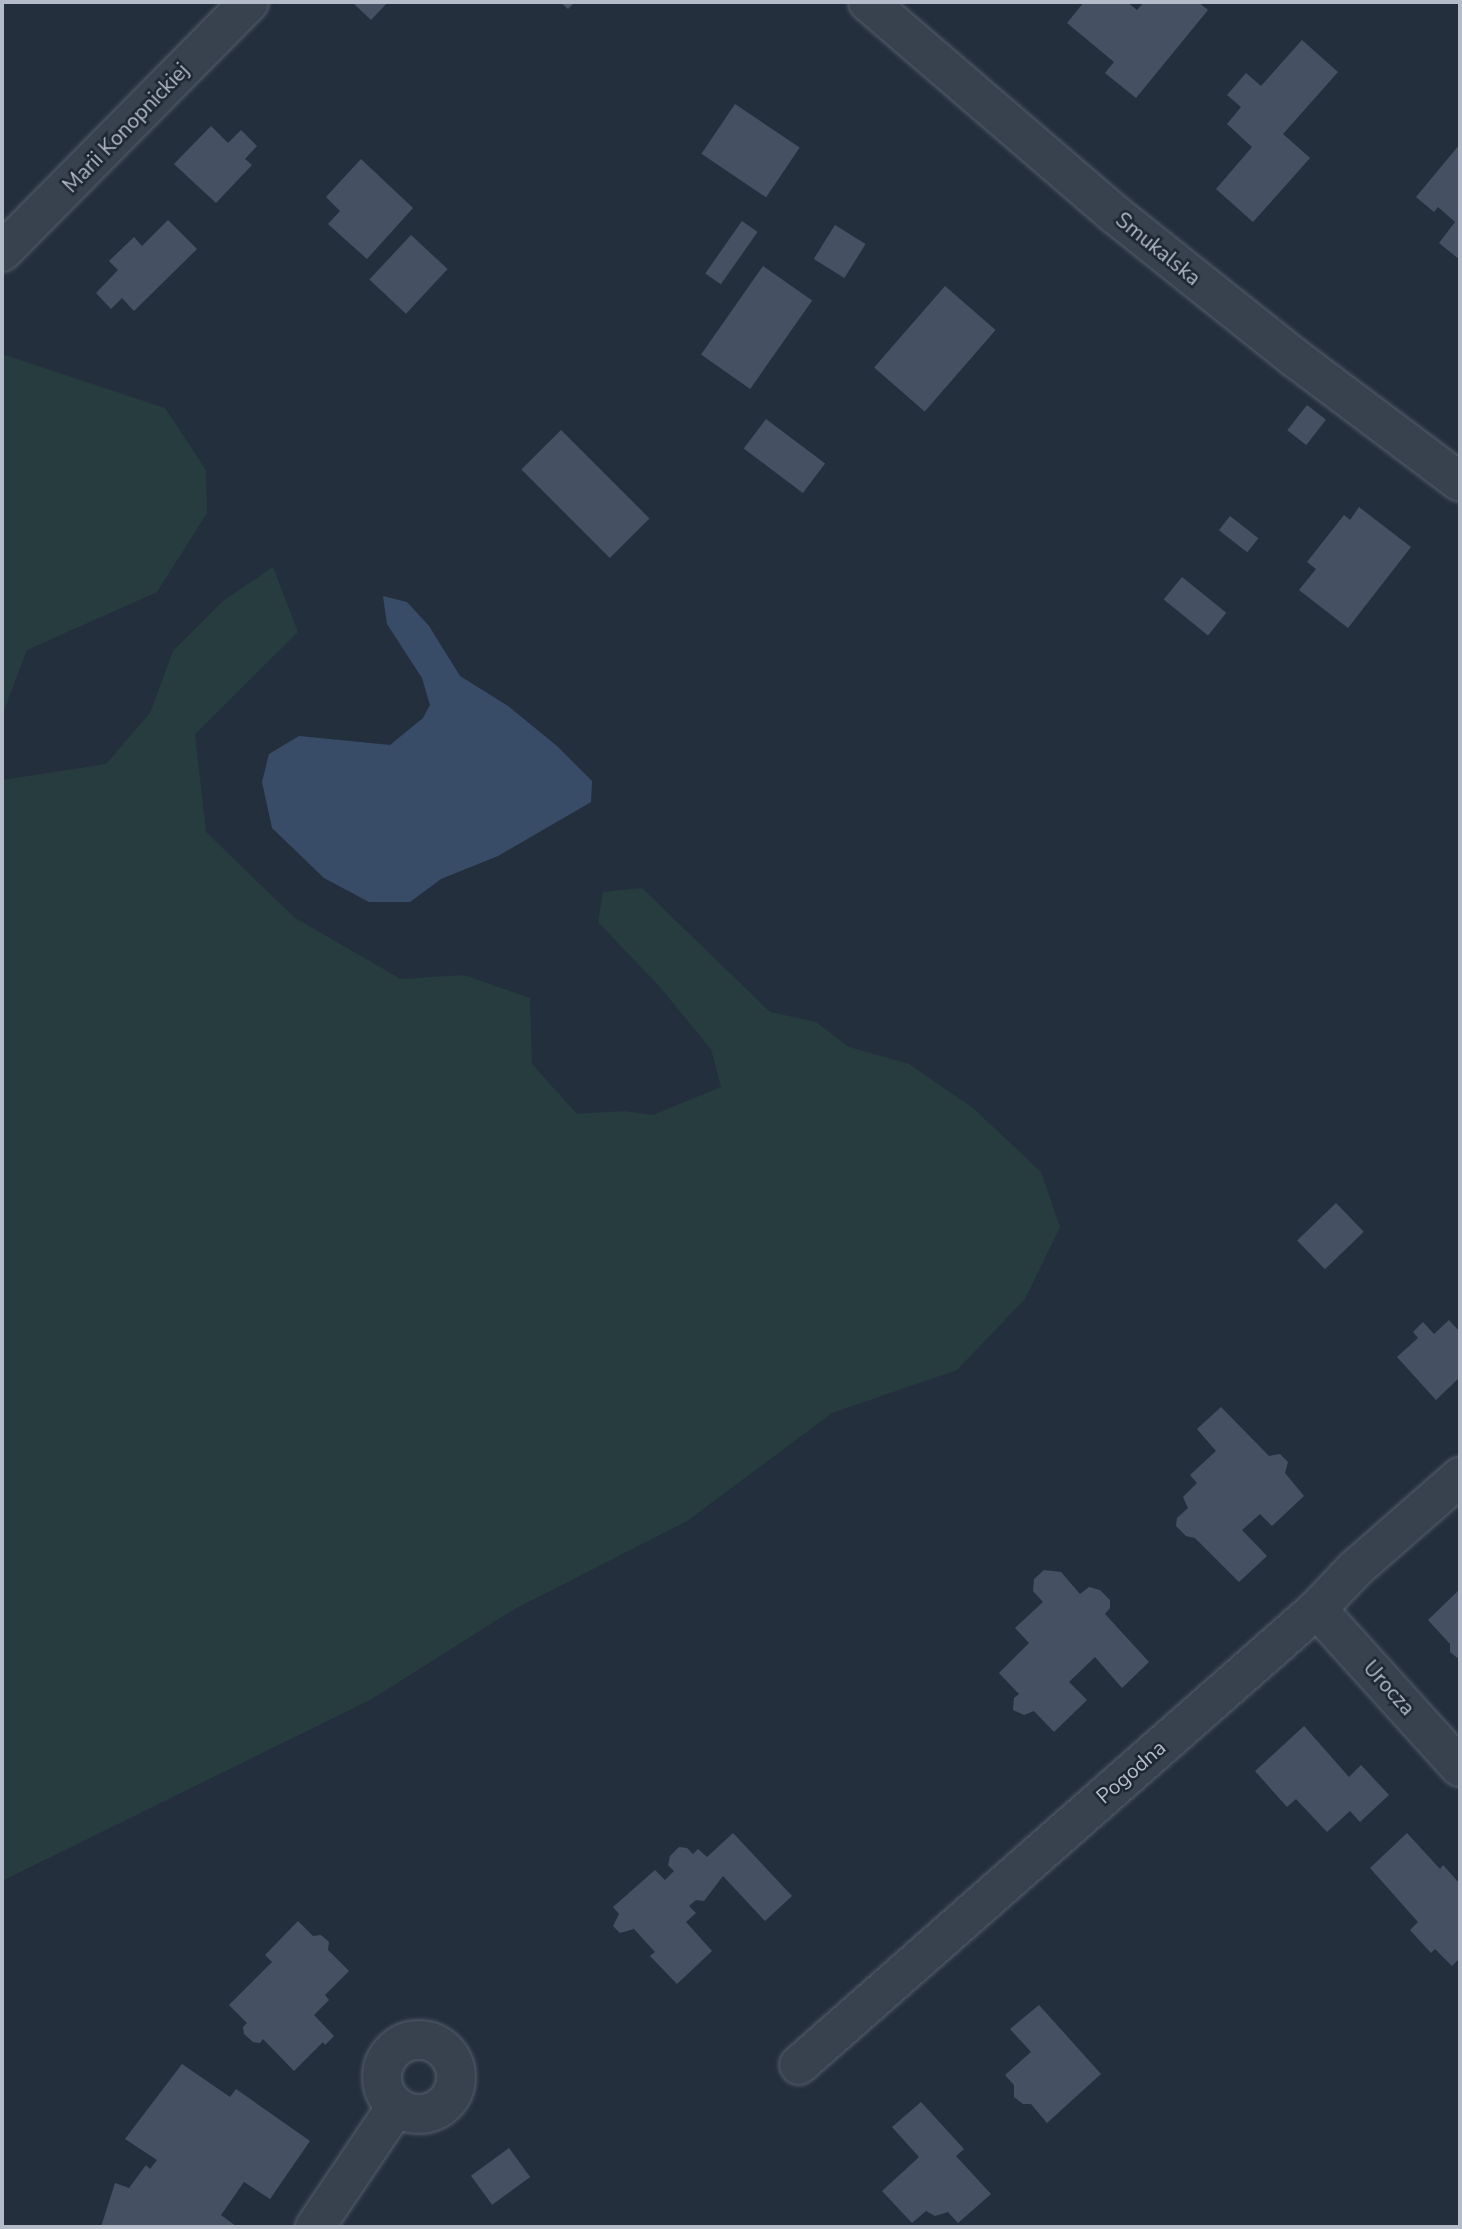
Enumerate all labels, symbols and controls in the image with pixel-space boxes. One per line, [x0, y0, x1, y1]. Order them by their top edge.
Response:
street label: Marii Konopnickiej [58, 58, 194, 198]
street label: Smukalska [1110, 207, 1206, 291]
street label: Urocza [1358, 1655, 1420, 1721]
street label: Pogodna [1091, 1735, 1171, 1809]

